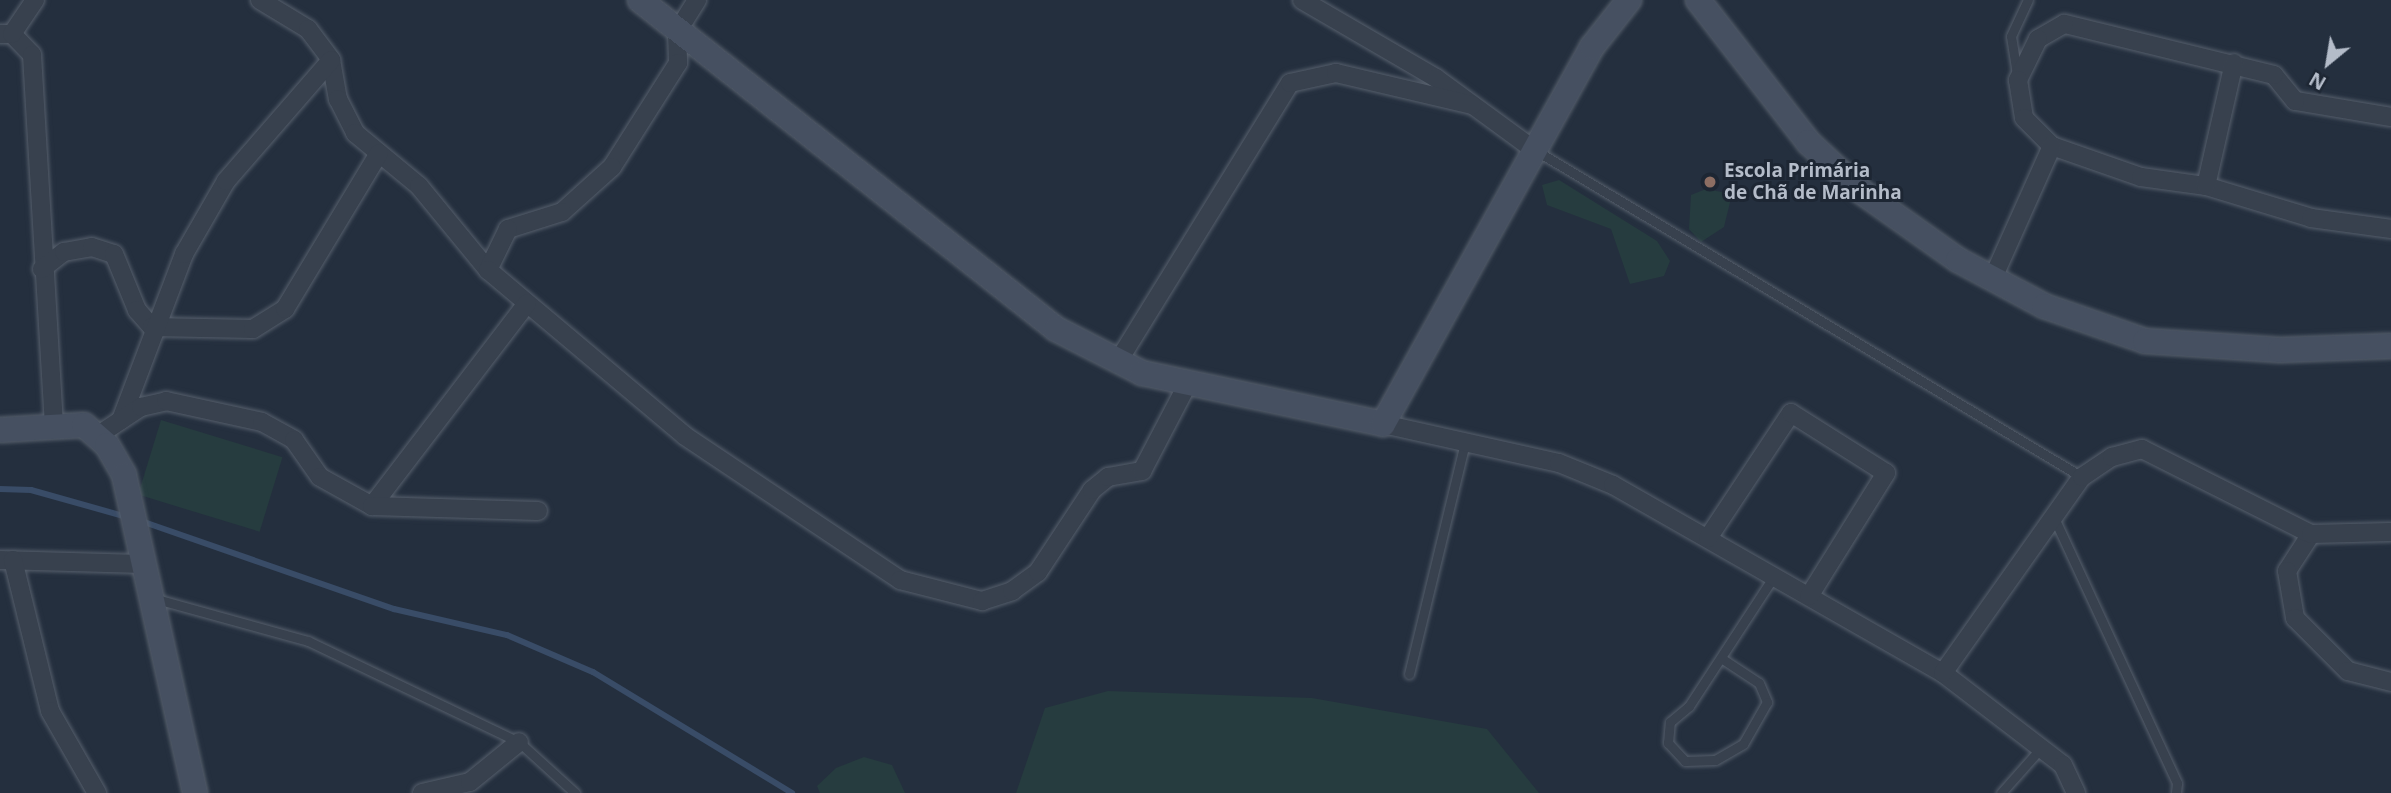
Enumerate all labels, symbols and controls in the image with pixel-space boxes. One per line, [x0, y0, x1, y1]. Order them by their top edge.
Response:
north arrow [2293, 28, 2363, 98]
text: N [2304, 66, 2331, 96]
place label: Escola Primária de Chã de Marinha [1724, 160, 1902, 204]
marker: Escola Primária de Chã de Marinha [1702, 174, 1718, 190]

